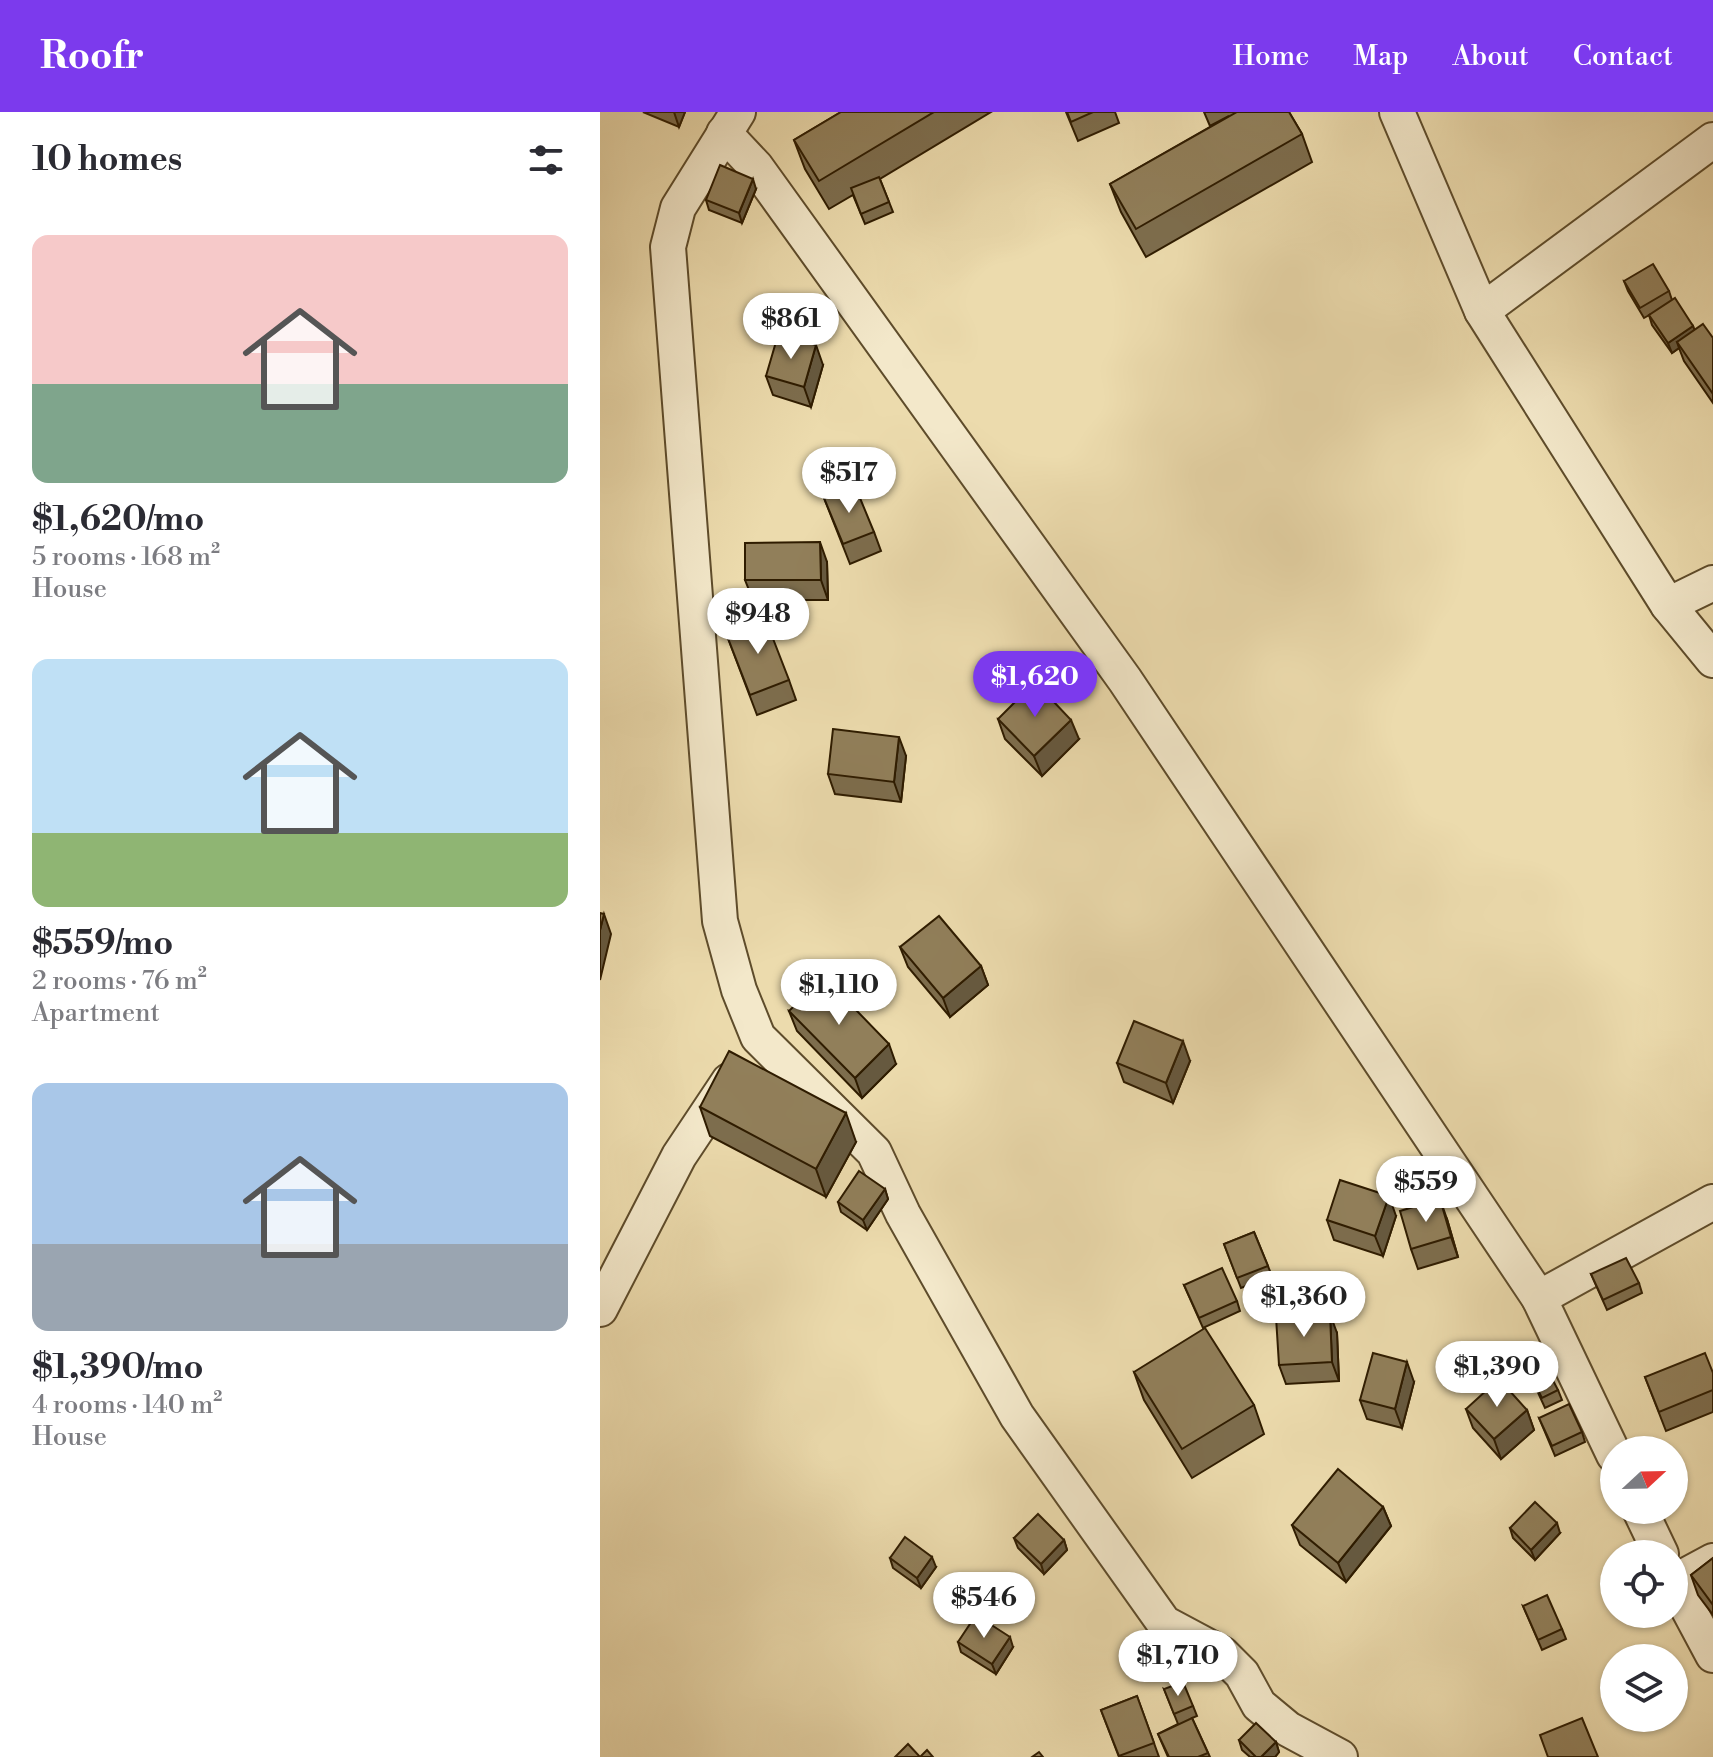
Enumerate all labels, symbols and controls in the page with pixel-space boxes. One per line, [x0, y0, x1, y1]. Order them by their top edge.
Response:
text: Roofr [40, 33, 144, 80]
text: Home [1233, 39, 1309, 74]
text: Map [1353, 39, 1408, 74]
text: About [1452, 39, 1529, 74]
text: Contact [1573, 39, 1673, 74]
icon: filters [524, 138, 568, 182]
text: 10 homes [32, 139, 182, 181]
icon: home [228, 287, 372, 431]
pin: $861 [744, 293, 838, 361]
text: $861 [761, 303, 821, 335]
pin: $517 [802, 447, 896, 515]
text: $517 [820, 457, 878, 489]
text: $1,620/mo [32, 499, 204, 541]
text: 5 rooms · 168 m² [32, 541, 220, 573]
text: House [32, 573, 107, 605]
pin: $948 [711, 588, 805, 656]
text: $948 [725, 598, 791, 630]
pin: $1,620 [970, 651, 1100, 719]
text: $1,620 [991, 661, 1079, 693]
icon: home [228, 711, 372, 855]
text: $559/mo [32, 923, 173, 965]
pin: $1,110 [774, 959, 904, 1027]
text: 2 rooms · 76 m² [32, 965, 207, 997]
text: $1,110 [799, 969, 879, 1001]
text: Apartment [32, 997, 160, 1029]
icon: home [228, 1135, 372, 1279]
pin: $559 [1379, 1156, 1473, 1224]
text: $559 [1394, 1166, 1458, 1198]
pin: $1,360 [1239, 1271, 1369, 1339]
text: $1,360 [1260, 1281, 1348, 1313]
pin: $1,390 [1432, 1341, 1562, 1409]
text: $1,390/mo [32, 1347, 203, 1389]
text: $1,390 [1453, 1351, 1541, 1383]
text: 4 rooms · 140 m² [32, 1389, 222, 1421]
text: House [32, 1421, 107, 1453]
north arrow [1600, 1436, 1688, 1524]
map controls [1600, 1436, 1688, 1732]
button: locate [1600, 1540, 1688, 1628]
pin: $546 [937, 1572, 1031, 1640]
text: $546 [951, 1582, 1017, 1614]
pin: $1,710 [1113, 1630, 1243, 1698]
text: $1,710 [1137, 1640, 1219, 1672]
button: layers [1600, 1644, 1688, 1732]

